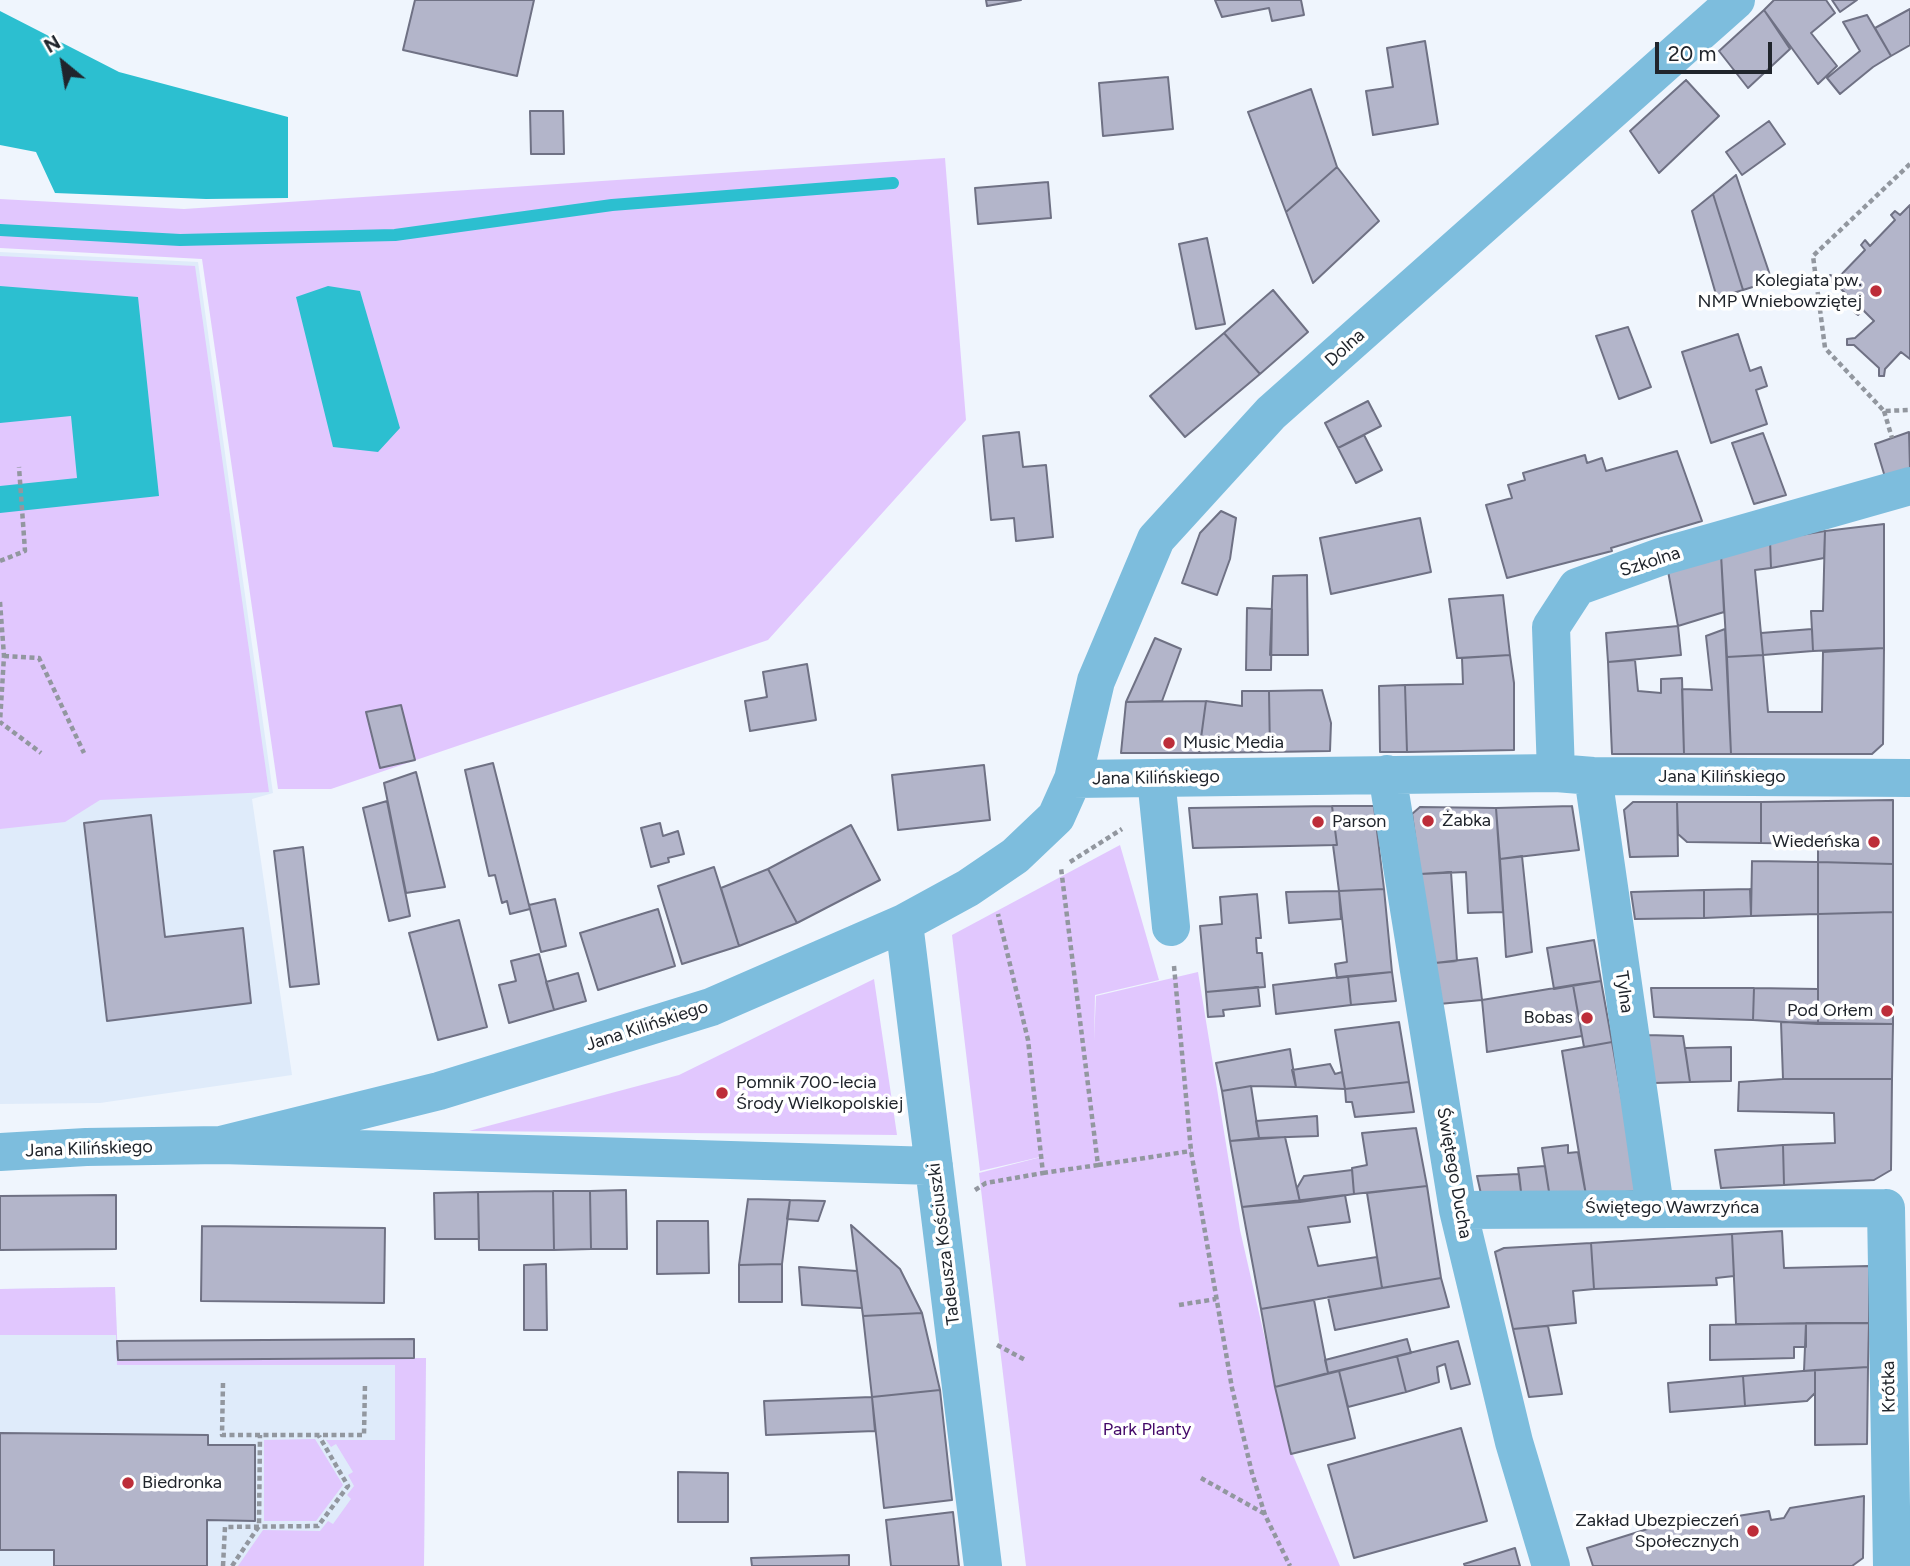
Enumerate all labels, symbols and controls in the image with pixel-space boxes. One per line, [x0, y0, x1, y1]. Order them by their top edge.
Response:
north arrow [28, 28, 98, 98]
scale bar [1658, 28, 1775, 72]
text: N [40, 31, 64, 58]
text: 20 m [1668, 41, 1716, 66]
place label: Kolegiata pw. NMP Wniebowziętej [1698, 270, 1862, 312]
marker: Kolegiata pw. NMP Wniebowziętej [1868, 283, 1884, 299]
street label: Dolna [1321, 325, 1369, 371]
street label: Szkolna [1617, 542, 1683, 582]
place label: Music Media [1183, 732, 1284, 754]
marker: Music Media [1161, 735, 1177, 751]
street label: Jana Kilińskiego [1092, 766, 1220, 790]
street label: Jana Kilińskiego [1658, 766, 1786, 788]
place label: Żabka [1442, 810, 1491, 832]
place label: Parson [1332, 811, 1386, 833]
marker: Żabka [1420, 813, 1436, 829]
marker: Parson [1310, 814, 1326, 830]
place label: Wiedeńska [1772, 831, 1860, 853]
marker: Wiedeńska [1866, 834, 1882, 850]
street label: Tylna [1610, 970, 1638, 1014]
street label: Jana Kilińskiego [583, 996, 711, 1056]
place label: Pod Orłem [1787, 1000, 1873, 1022]
marker: Pod Orłem [1879, 1003, 1895, 1019]
place label: Bobas [1523, 1007, 1573, 1029]
marker: Bobas [1579, 1010, 1595, 1026]
place label: Pomnik 700-lecia Środy Wielkopolskiej [736, 1072, 903, 1114]
marker: Pomnik 700-lecia Środy Wielkopolskiej [714, 1085, 730, 1101]
street label: Świętego Ducha [1432, 1106, 1476, 1240]
street label: Jana Kilińskiego [25, 1136, 153, 1162]
street label: Tadeusza Kościuszki [923, 1162, 965, 1326]
street label: Świętego Wawrzyńca [1585, 1197, 1759, 1219]
street label: Krótka [1878, 1361, 1900, 1413]
park label: Park Planty [1103, 1419, 1191, 1441]
place label: Biedronka [142, 1472, 222, 1494]
marker: Biedronka [120, 1475, 136, 1491]
place label: Zakład Ubezpieczeń Społecznych [1575, 1510, 1739, 1552]
marker: Zakład Ubezpieczeń Społecznych [1745, 1523, 1761, 1539]

